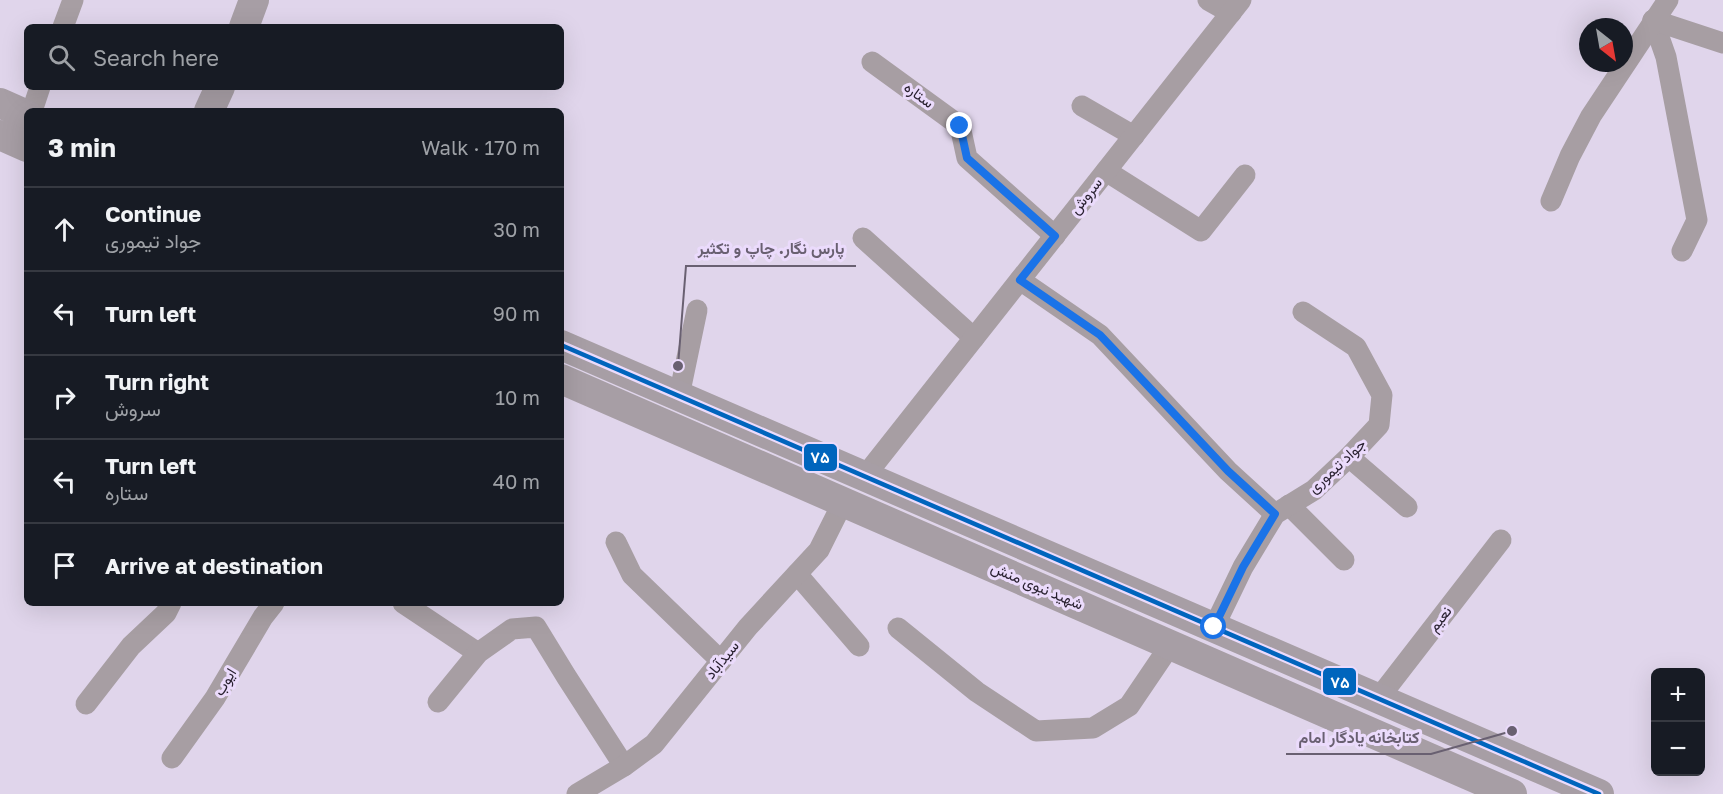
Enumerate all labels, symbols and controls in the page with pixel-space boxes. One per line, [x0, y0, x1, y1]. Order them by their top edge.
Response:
north arrow [1579, 18, 1633, 72]
search box [24, 24, 564, 90]
icon: search [45, 41, 78, 74]
text: Search here [93, 44, 219, 71]
street label: ستاره [901, 77, 938, 112]
route end [946, 112, 972, 138]
text: 3 min [48, 132, 116, 163]
text: Walk · 170 m [421, 135, 540, 159]
street label: سروش [1065, 173, 1107, 219]
text: Continue [105, 200, 201, 227]
icon: ahead [48, 213, 81, 246]
text: 30 m [493, 217, 540, 241]
text: جواد تیموری [105, 228, 201, 252]
callout: پارس نگار. چاپ و تکثیر [686, 232, 856, 266]
text: پارس نگار. چاپ و تکثیر [697, 238, 844, 260]
icon: left [48, 297, 81, 330]
text: Turn left [105, 300, 196, 327]
text: 90 m [493, 301, 540, 325]
text: Turn right [105, 368, 209, 395]
icon: right [48, 381, 81, 414]
text: 10 m [495, 385, 540, 409]
text: سروش [105, 396, 161, 420]
street label: جواد تیموری [1304, 434, 1370, 498]
line badge: ۷۵ [803, 443, 838, 472]
text: ۷۵ [810, 447, 830, 467]
text: Turn left [105, 452, 196, 479]
icon: left [48, 465, 81, 498]
text: 40 m [493, 469, 540, 493]
text: ستاره [105, 480, 148, 504]
icon: arrive [48, 549, 81, 582]
text: Arrive at destination [105, 552, 323, 579]
street label: شهید نبوی منش [988, 558, 1086, 615]
street label: نعیم [1424, 602, 1456, 636]
route start [1200, 613, 1226, 639]
street label: سیدآباد [700, 636, 743, 683]
street label: ایوب [209, 665, 240, 699]
line badge: ۷۵ [1322, 667, 1357, 696]
map controls [1651, 668, 1705, 776]
button: + [1651, 668, 1705, 722]
text: ۷۵ [1330, 672, 1350, 692]
callout: کتابخانه یادگار امام [1286, 720, 1431, 754]
button: − [1651, 722, 1705, 776]
text: کتابخانه یادگار امام [1298, 727, 1420, 748]

